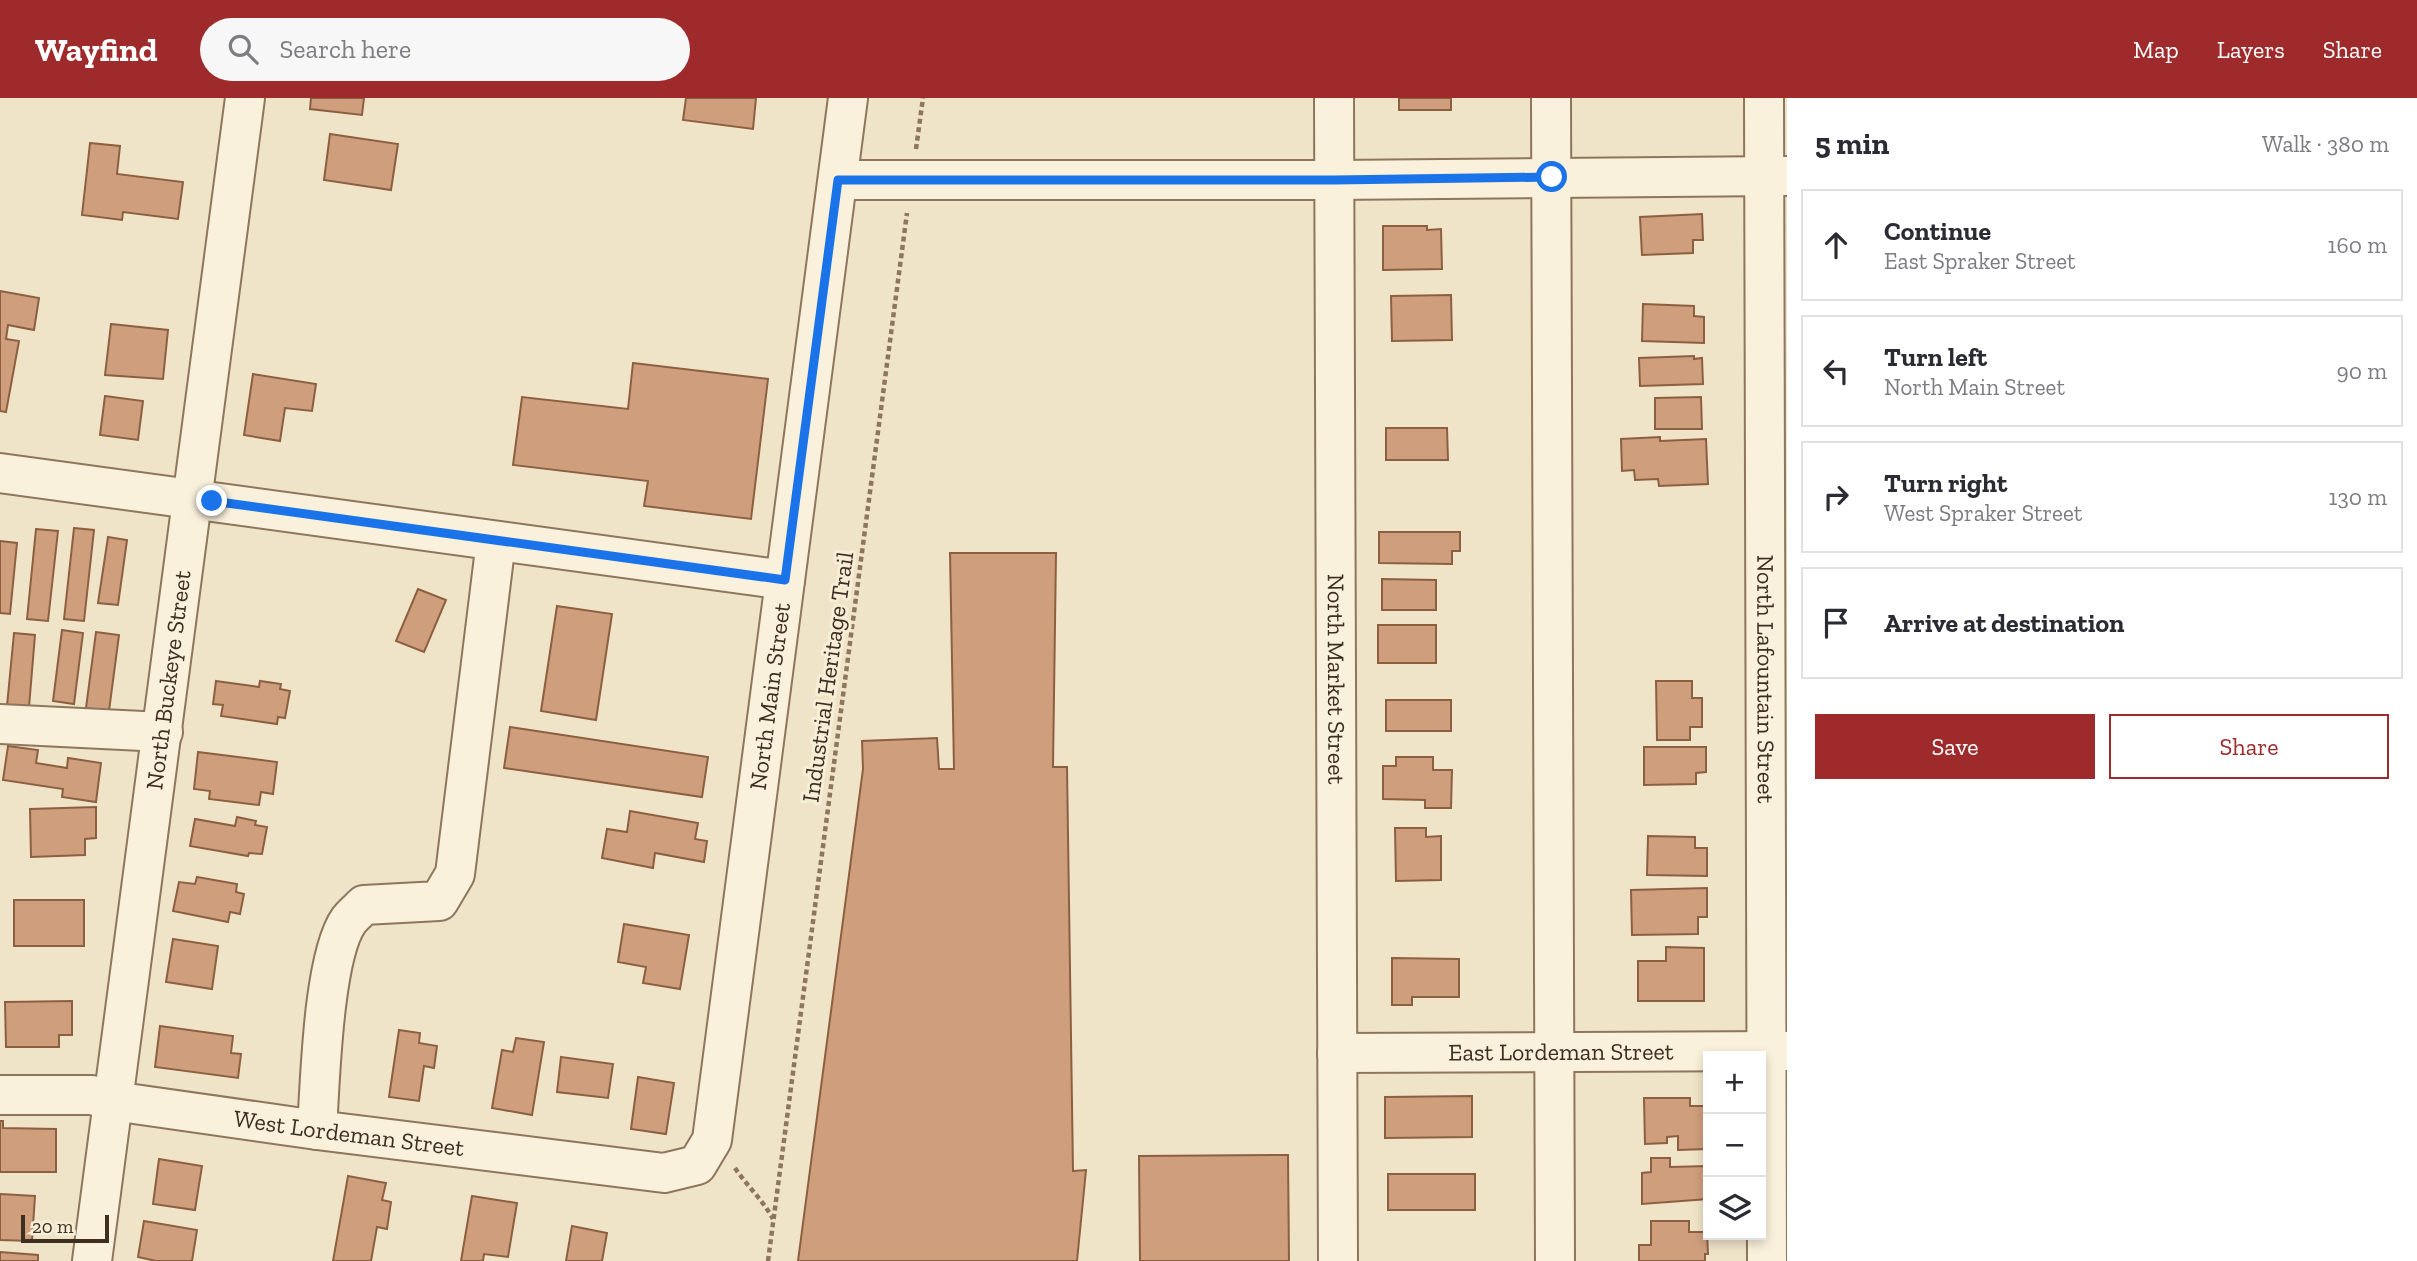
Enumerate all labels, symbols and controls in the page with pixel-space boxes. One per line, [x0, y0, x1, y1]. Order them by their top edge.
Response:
search box [200, 18, 690, 81]
text: Wayfind [35, 30, 158, 69]
icon: search [224, 30, 262, 68]
text: Search here [280, 33, 411, 65]
text: Map [2133, 35, 2179, 64]
text: Layers [2217, 35, 2285, 64]
text: Share [2323, 35, 2382, 64]
text: 5 min [1815, 126, 1889, 162]
text: Walk · 380 m [2262, 130, 2389, 158]
route start [1536, 161, 1567, 192]
text: Continue [1884, 215, 1991, 247]
icon: ahead [1817, 226, 1855, 264]
text: 160 m [2328, 231, 2387, 259]
text: East Spraker Street [1884, 247, 2076, 275]
text: Turn left [1884, 341, 1987, 373]
icon: left [1817, 352, 1855, 390]
text: 90 m [2336, 357, 2387, 385]
text: North Main Street [1884, 373, 2065, 401]
text: Turn right [1884, 467, 2007, 499]
icon: right [1817, 478, 1855, 516]
text: 130 m [2329, 483, 2387, 511]
route end [196, 485, 227, 516]
text: West Spraker Street [1884, 499, 2082, 527]
street label: Industrial Heritage Trail [796, 550, 859, 804]
street label: North Lafountain Street [1751, 555, 1781, 803]
street label: North Buckeye Street [139, 568, 197, 791]
street label: North Market Street [1322, 574, 1351, 784]
street label: North Main Street [743, 601, 796, 792]
icon: arrive [1817, 604, 1855, 642]
text: Arrive at destination [1884, 607, 2124, 639]
button: Save [1815, 714, 2095, 779]
button: Share [2109, 714, 2389, 779]
street label: East Lordeman Street [1448, 1037, 1674, 1067]
map controls [1703, 1051, 1766, 1240]
button: + [1703, 1051, 1766, 1114]
street label: West Lordeman Street [232, 1103, 466, 1162]
button: − [1703, 1114, 1766, 1177]
button: layers [1703, 1177, 1766, 1240]
scale bar [21, 1212, 108, 1244]
text: 20 m [32, 1215, 73, 1238]

